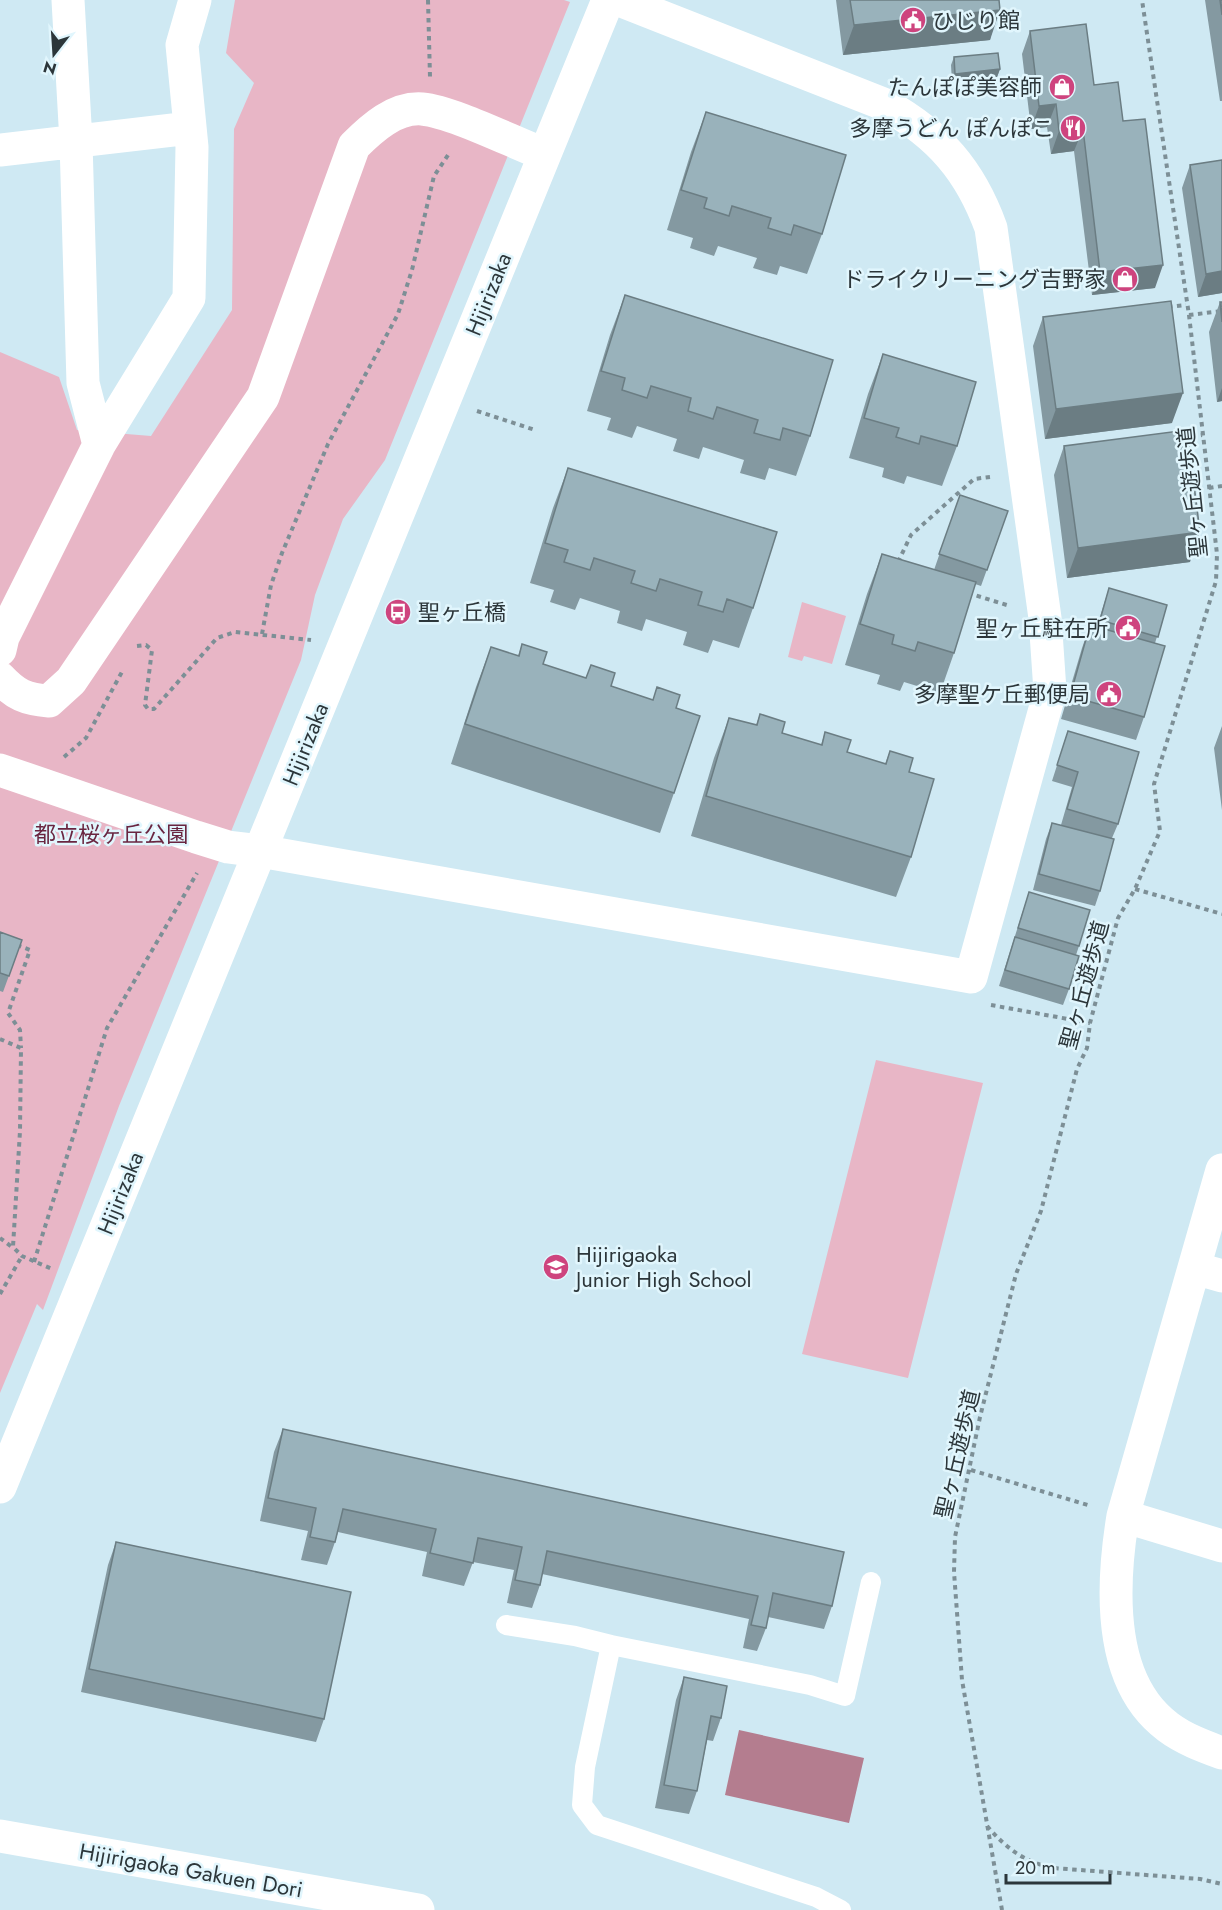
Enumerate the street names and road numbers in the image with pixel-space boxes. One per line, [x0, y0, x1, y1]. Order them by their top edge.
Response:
street label: Hijirizaka [457, 248, 519, 340]
street label: 聖ヶ丘遊歩道 [1169, 425, 1215, 559]
street label: Hijirizaka [274, 698, 336, 790]
street label: 聖ヶ丘遊歩道 [1051, 917, 1117, 1053]
street label: Hijirizaka [89, 1147, 151, 1239]
street label: 聖ヶ丘遊歩道 [927, 1386, 987, 1522]
street label: Hijirigaoka Gakuen Dori [77, 1835, 305, 1905]

